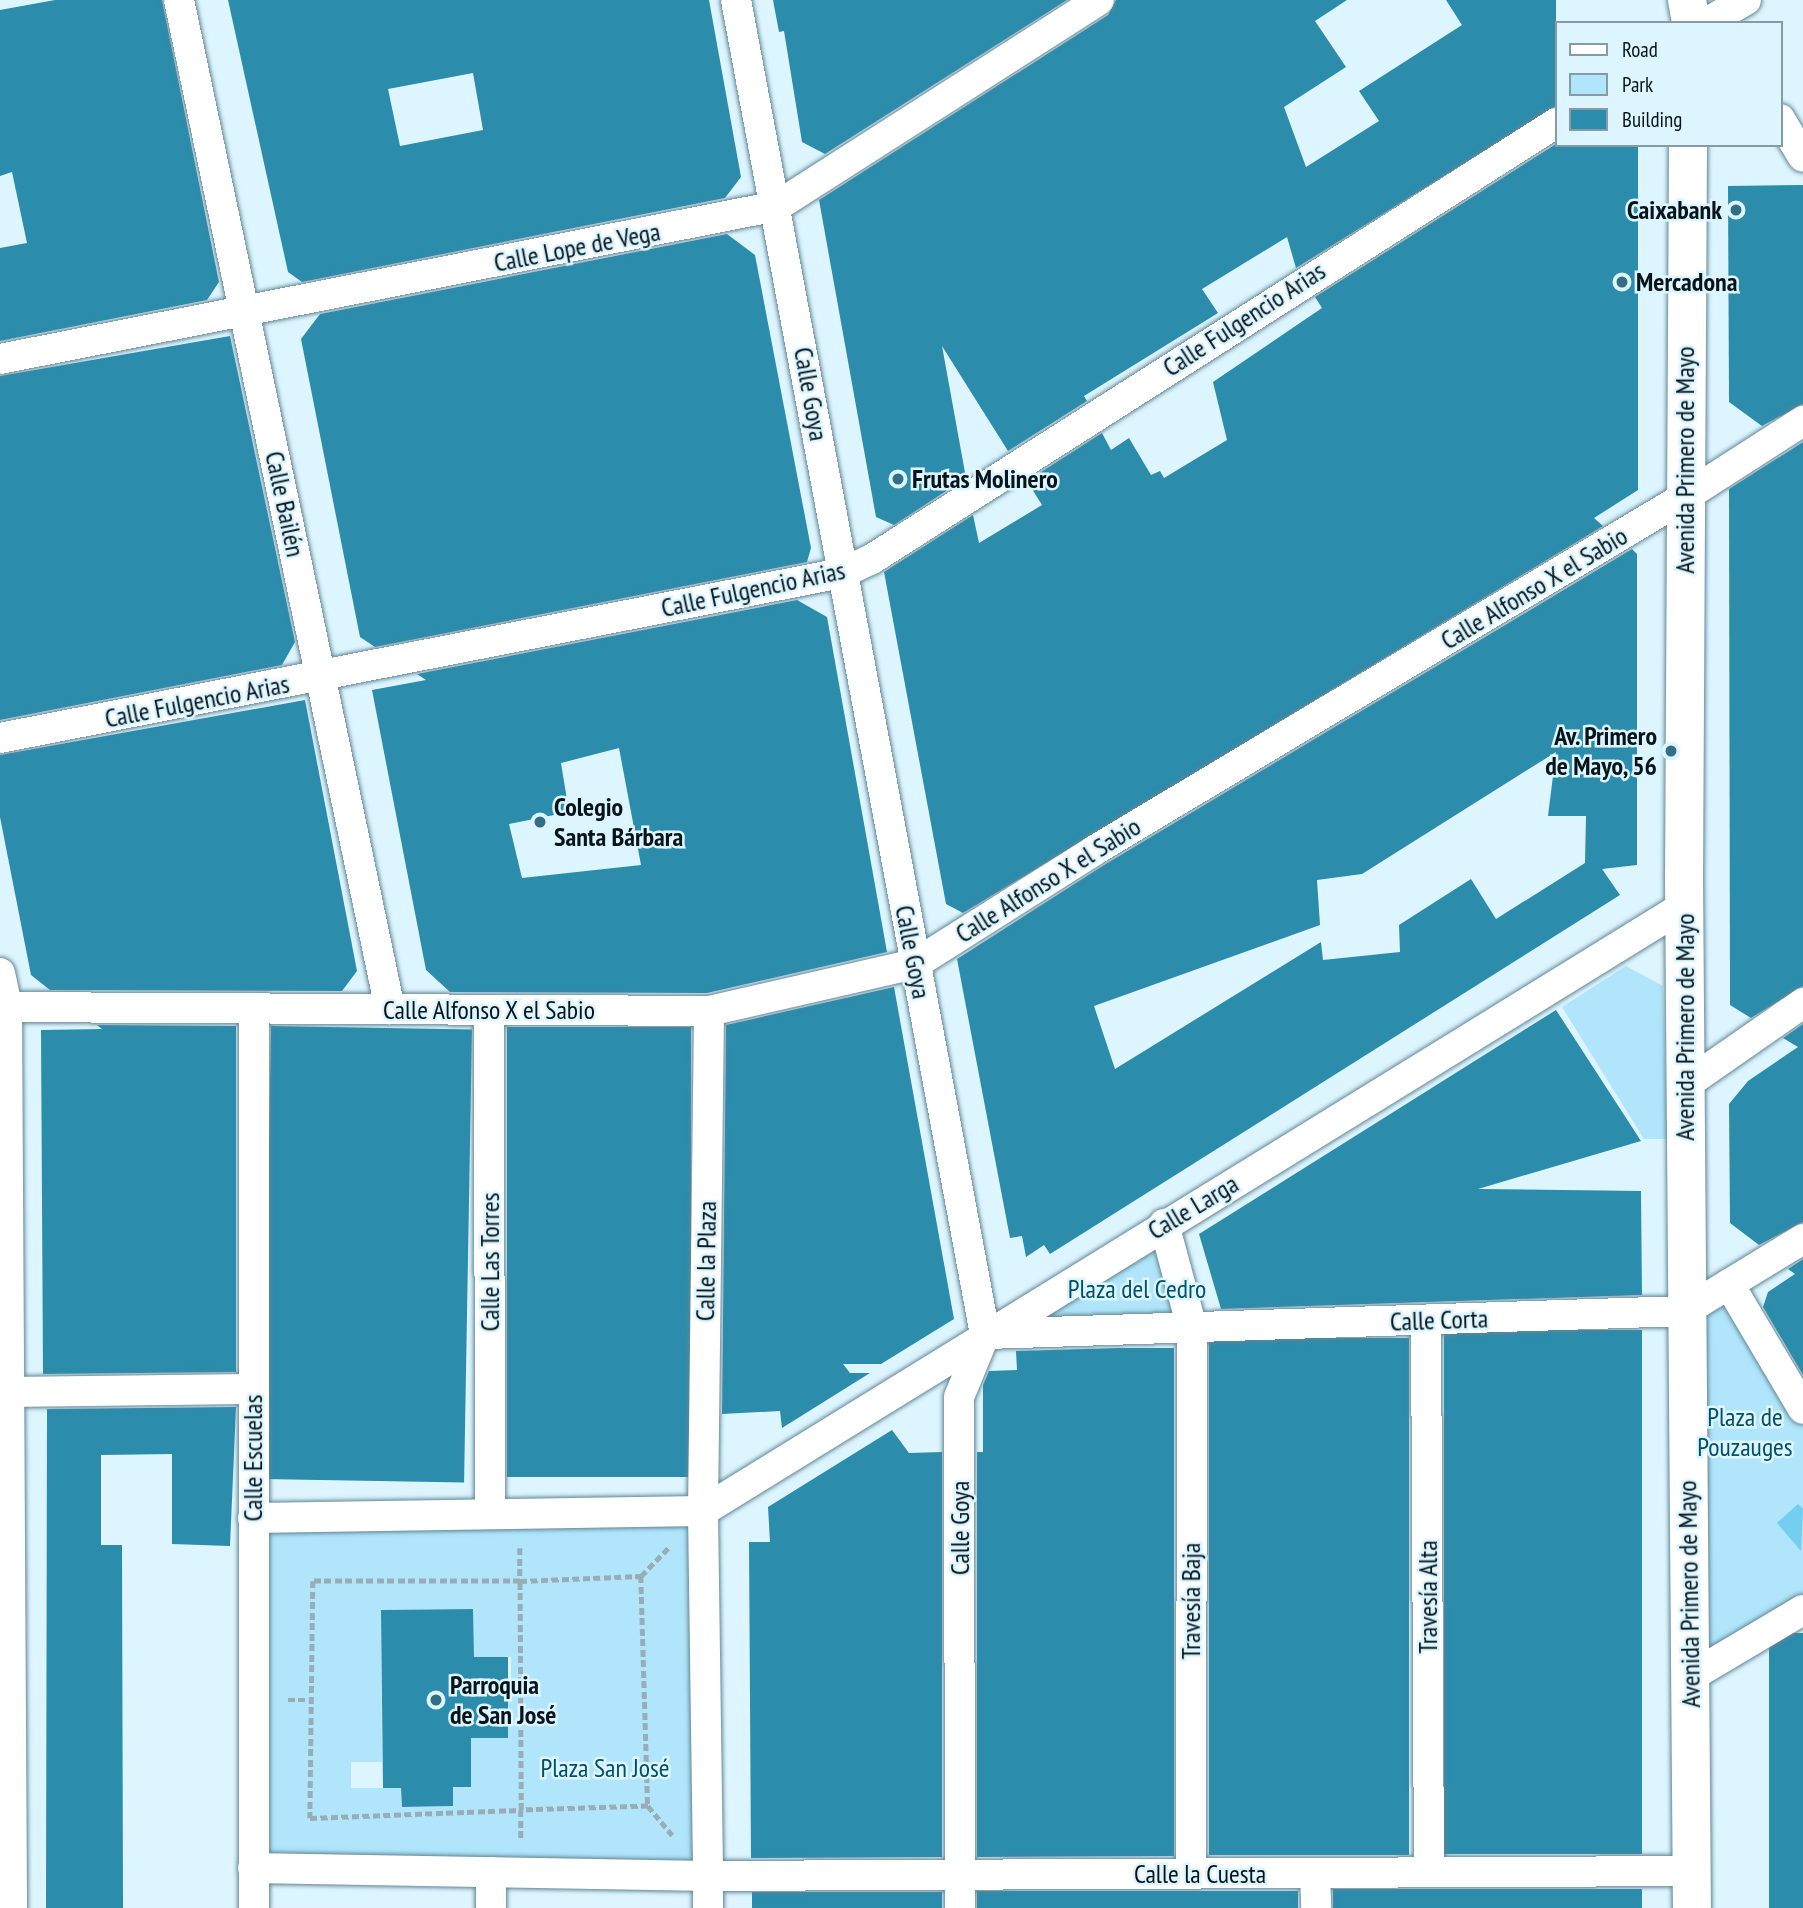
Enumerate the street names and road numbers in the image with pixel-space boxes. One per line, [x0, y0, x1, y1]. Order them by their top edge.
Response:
street label: Calle Lope de Vega [491, 216, 663, 278]
street label: Calle Fulgencio Arias [1157, 255, 1331, 383]
street label: Calle Goya [787, 345, 835, 443]
street label: Avenida Primero de Mayo [1669, 346, 1701, 574]
street label: Calle Bailén [259, 449, 311, 559]
street label: Calle Alfonso X el Sabio [1434, 520, 1634, 656]
street label: Calle Fulgencio Arias [658, 554, 848, 624]
street label: Calle Fulgencio Arias [102, 668, 292, 734]
street label: Calle Alfonso X el Sabio [949, 810, 1147, 950]
street label: Calle Goya [889, 903, 937, 1001]
street label: Avenida Primero de Mayo [1669, 913, 1701, 1141]
street label: Calle Alfonso X el Sabio [382, 994, 596, 1026]
street label: Calle Larga [1142, 1168, 1244, 1246]
street label: Calle Las Torres [474, 1192, 506, 1332]
street label: Calle la Plaza [689, 1201, 723, 1321]
street label: Calle Corta [1389, 1303, 1489, 1337]
street label: Calle Escuelas [237, 1395, 269, 1521]
street label: Avenida Primero de Mayo [1671, 1480, 1707, 1708]
street label: Calle Goya [944, 1481, 976, 1575]
street label: Travesía Alta [1412, 1540, 1444, 1654]
street label: Travesía Baja [1175, 1543, 1207, 1659]
street label: Calle la Cuesta [1134, 1858, 1266, 1890]

